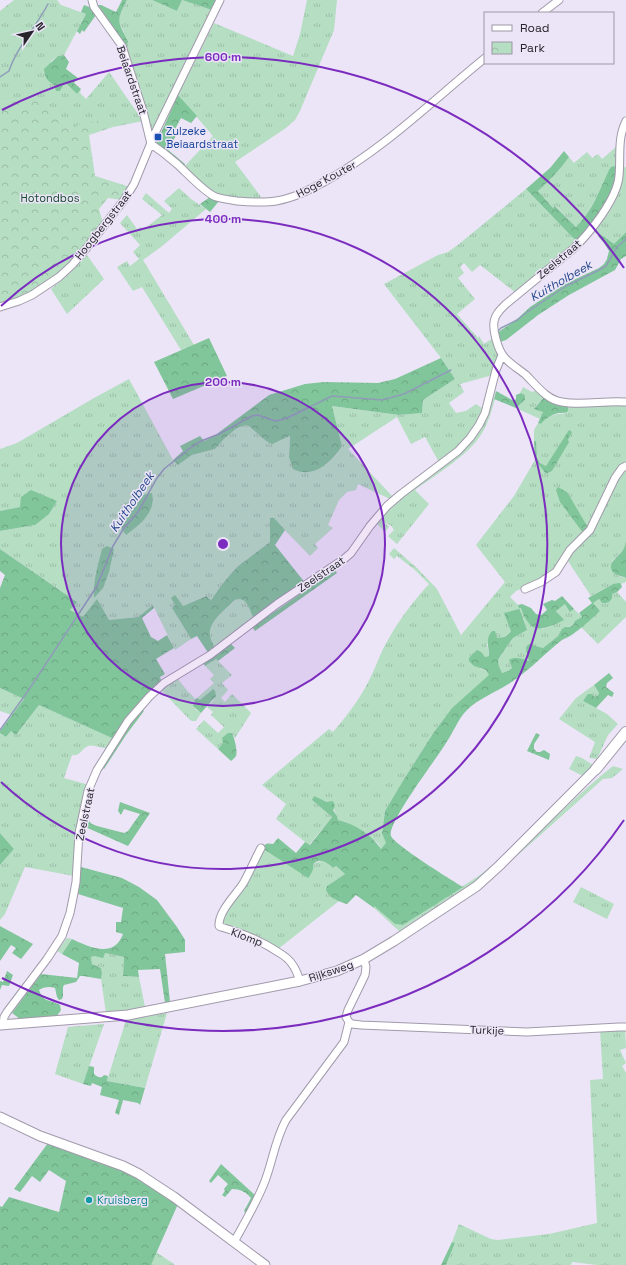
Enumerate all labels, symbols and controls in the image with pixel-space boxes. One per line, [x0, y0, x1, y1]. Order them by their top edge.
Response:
north arrow [12, 12, 52, 52]
legend [484, 12, 614, 64]
text: N [32, 19, 48, 33]
text: Road [520, 20, 549, 36]
text: Park [520, 40, 545, 56]
street label: Beiaardstraat [114, 44, 150, 116]
text: 600 m [205, 49, 241, 65]
place label: Zulzeke Beiaardstraat [166, 124, 238, 151]
marker: Zulzeke Beiaardstraat [153, 132, 163, 142]
street label: Hoge Kouter [294, 157, 358, 201]
street label: Hoogbergstraat [71, 187, 135, 263]
park label: Hotondbos [21, 191, 80, 205]
text: 400 m [205, 211, 241, 227]
street label: Zeelstraat [534, 236, 584, 282]
water label: Kuitholbeek [527, 256, 596, 305]
text: 200 m [205, 374, 241, 390]
water label: Kuitholbeek [106, 468, 159, 535]
centre of rings [216, 537, 230, 551]
street label: Zeelstraat [295, 553, 347, 595]
street label: Zeelstraat [73, 786, 97, 842]
street label: Klomp [229, 925, 265, 949]
street label: Rijksweg [307, 957, 355, 985]
street label: Turkije [470, 1022, 504, 1038]
place label: Kruisberg [97, 1193, 148, 1207]
marker: Kruisberg [84, 1195, 94, 1205]

